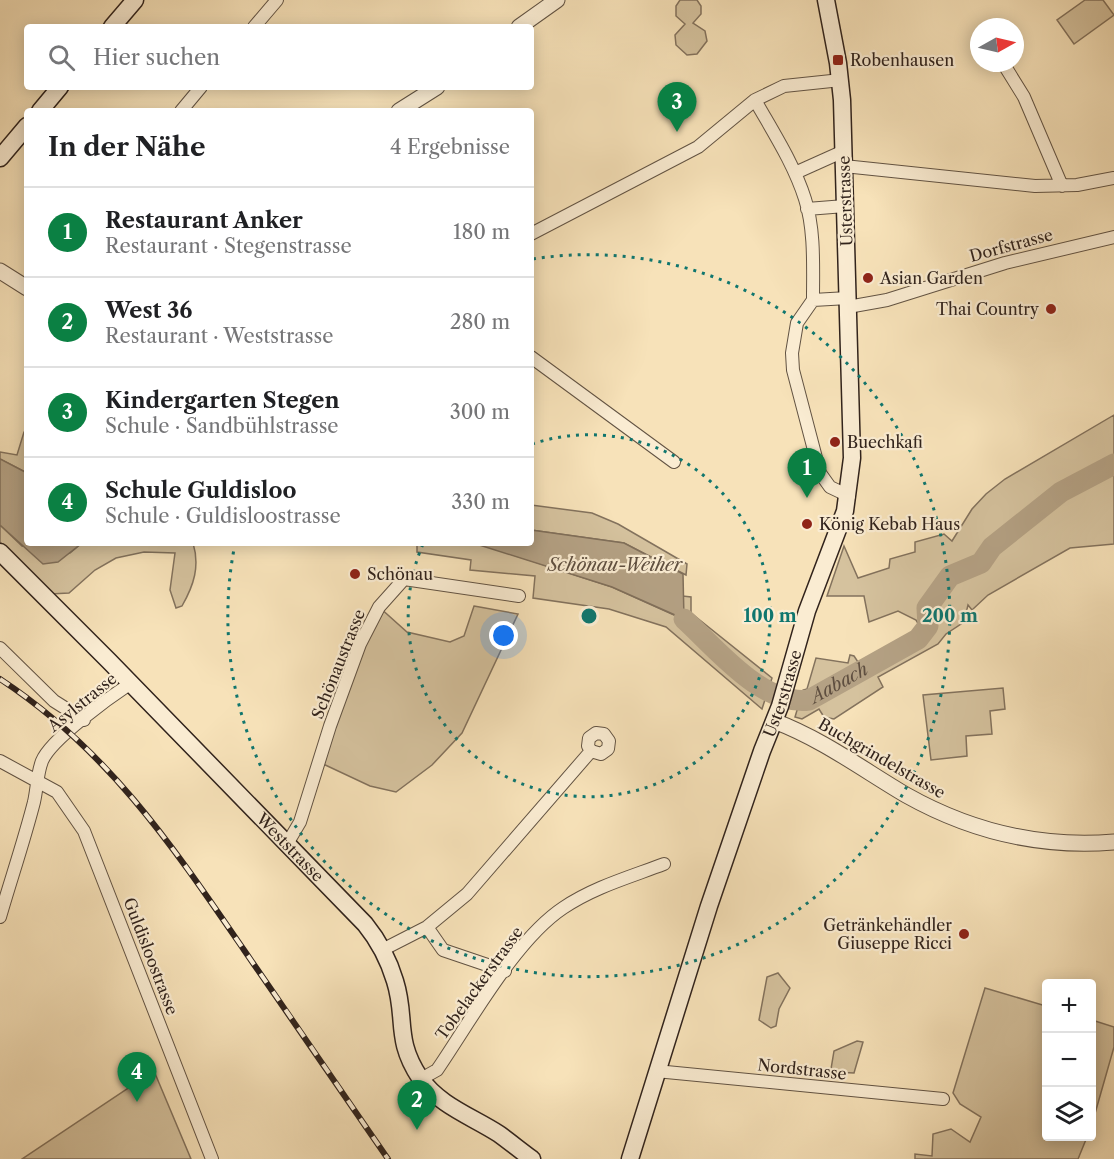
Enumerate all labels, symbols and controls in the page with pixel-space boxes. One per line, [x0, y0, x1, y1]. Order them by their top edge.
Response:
north arrow [970, 18, 1024, 72]
search box [24, 24, 534, 90]
icon: search [45, 41, 78, 74]
text: Hier suchen [93, 44, 220, 71]
place label: Robenhausen [850, 50, 954, 70]
marker: Robenhausen [831, 53, 845, 67]
pin: 3 [658, 82, 696, 132]
text: In der Nähe [48, 131, 205, 163]
text: 4 Ergebnisse [390, 135, 510, 159]
street label: Usterstrasse [833, 155, 857, 247]
text: Restaurant Anker [105, 207, 303, 234]
text: 1 [63, 220, 72, 244]
text: 180 m [453, 220, 510, 244]
street label: Dorfstrasse [967, 224, 1055, 266]
text: Restaurant · Stegenstrasse [105, 234, 352, 258]
place label: Asian Garden [879, 268, 983, 288]
marker: Asian Garden [861, 271, 875, 285]
text: West 36 [105, 297, 193, 324]
place label: Thai Country [936, 299, 1040, 319]
marker: Thai Country [1044, 302, 1058, 316]
text: 2 [62, 310, 73, 334]
text: 280 m [450, 310, 510, 334]
text: Restaurant · Weststrasse [105, 324, 333, 348]
text: Kindergarten Stegen [105, 387, 339, 414]
text: 3 [62, 400, 73, 424]
text: 300 m [450, 400, 510, 424]
text: Schule · Sandbühlstrasse [105, 414, 339, 438]
place label: Buechkafi [847, 432, 923, 452]
marker: Buechkafi [828, 435, 842, 449]
pin: 1 [788, 448, 826, 498]
text: Schule Guldisloo [105, 477, 297, 504]
text: 4 [62, 490, 73, 514]
text: 330 m [451, 490, 510, 514]
text: Schule · Guldisloostrasse [105, 504, 341, 528]
place label: König Kebab Haus [819, 514, 960, 534]
marker: König Kebab Haus [800, 517, 814, 531]
water label: Schönau-Weiher [547, 554, 684, 576]
place label: Schönau [367, 564, 433, 584]
marker: Schönau [348, 567, 362, 581]
text: 100 m [743, 605, 797, 627]
text: 200 m [922, 605, 978, 627]
street label: Schönaustrasse [307, 606, 369, 722]
centre of rings [579, 606, 599, 626]
your location [489, 621, 518, 650]
street label: Usterstrasse [759, 647, 805, 740]
water label: Aabach [804, 658, 872, 710]
street label: Asylstrasse [43, 668, 121, 736]
street label: Buchgrindelstrasse [815, 713, 949, 803]
street label: Weststrasse [252, 808, 328, 886]
street label: Guldisloostrasse [119, 895, 183, 1017]
place label: Getränkehändler Giuseppe Ricci [823, 915, 952, 953]
street label: Tobelackerstrasse [431, 922, 527, 1044]
marker: Getränkehändler Giuseppe Ricci [957, 927, 971, 941]
map controls [1042, 979, 1096, 1141]
button: + [1042, 979, 1096, 1033]
button: − [1042, 1033, 1096, 1087]
pin: 4 [118, 1052, 156, 1102]
street label: Nordstrasse [756, 1054, 848, 1084]
pin: 2 [398, 1080, 436, 1130]
button: layers [1042, 1087, 1096, 1141]

